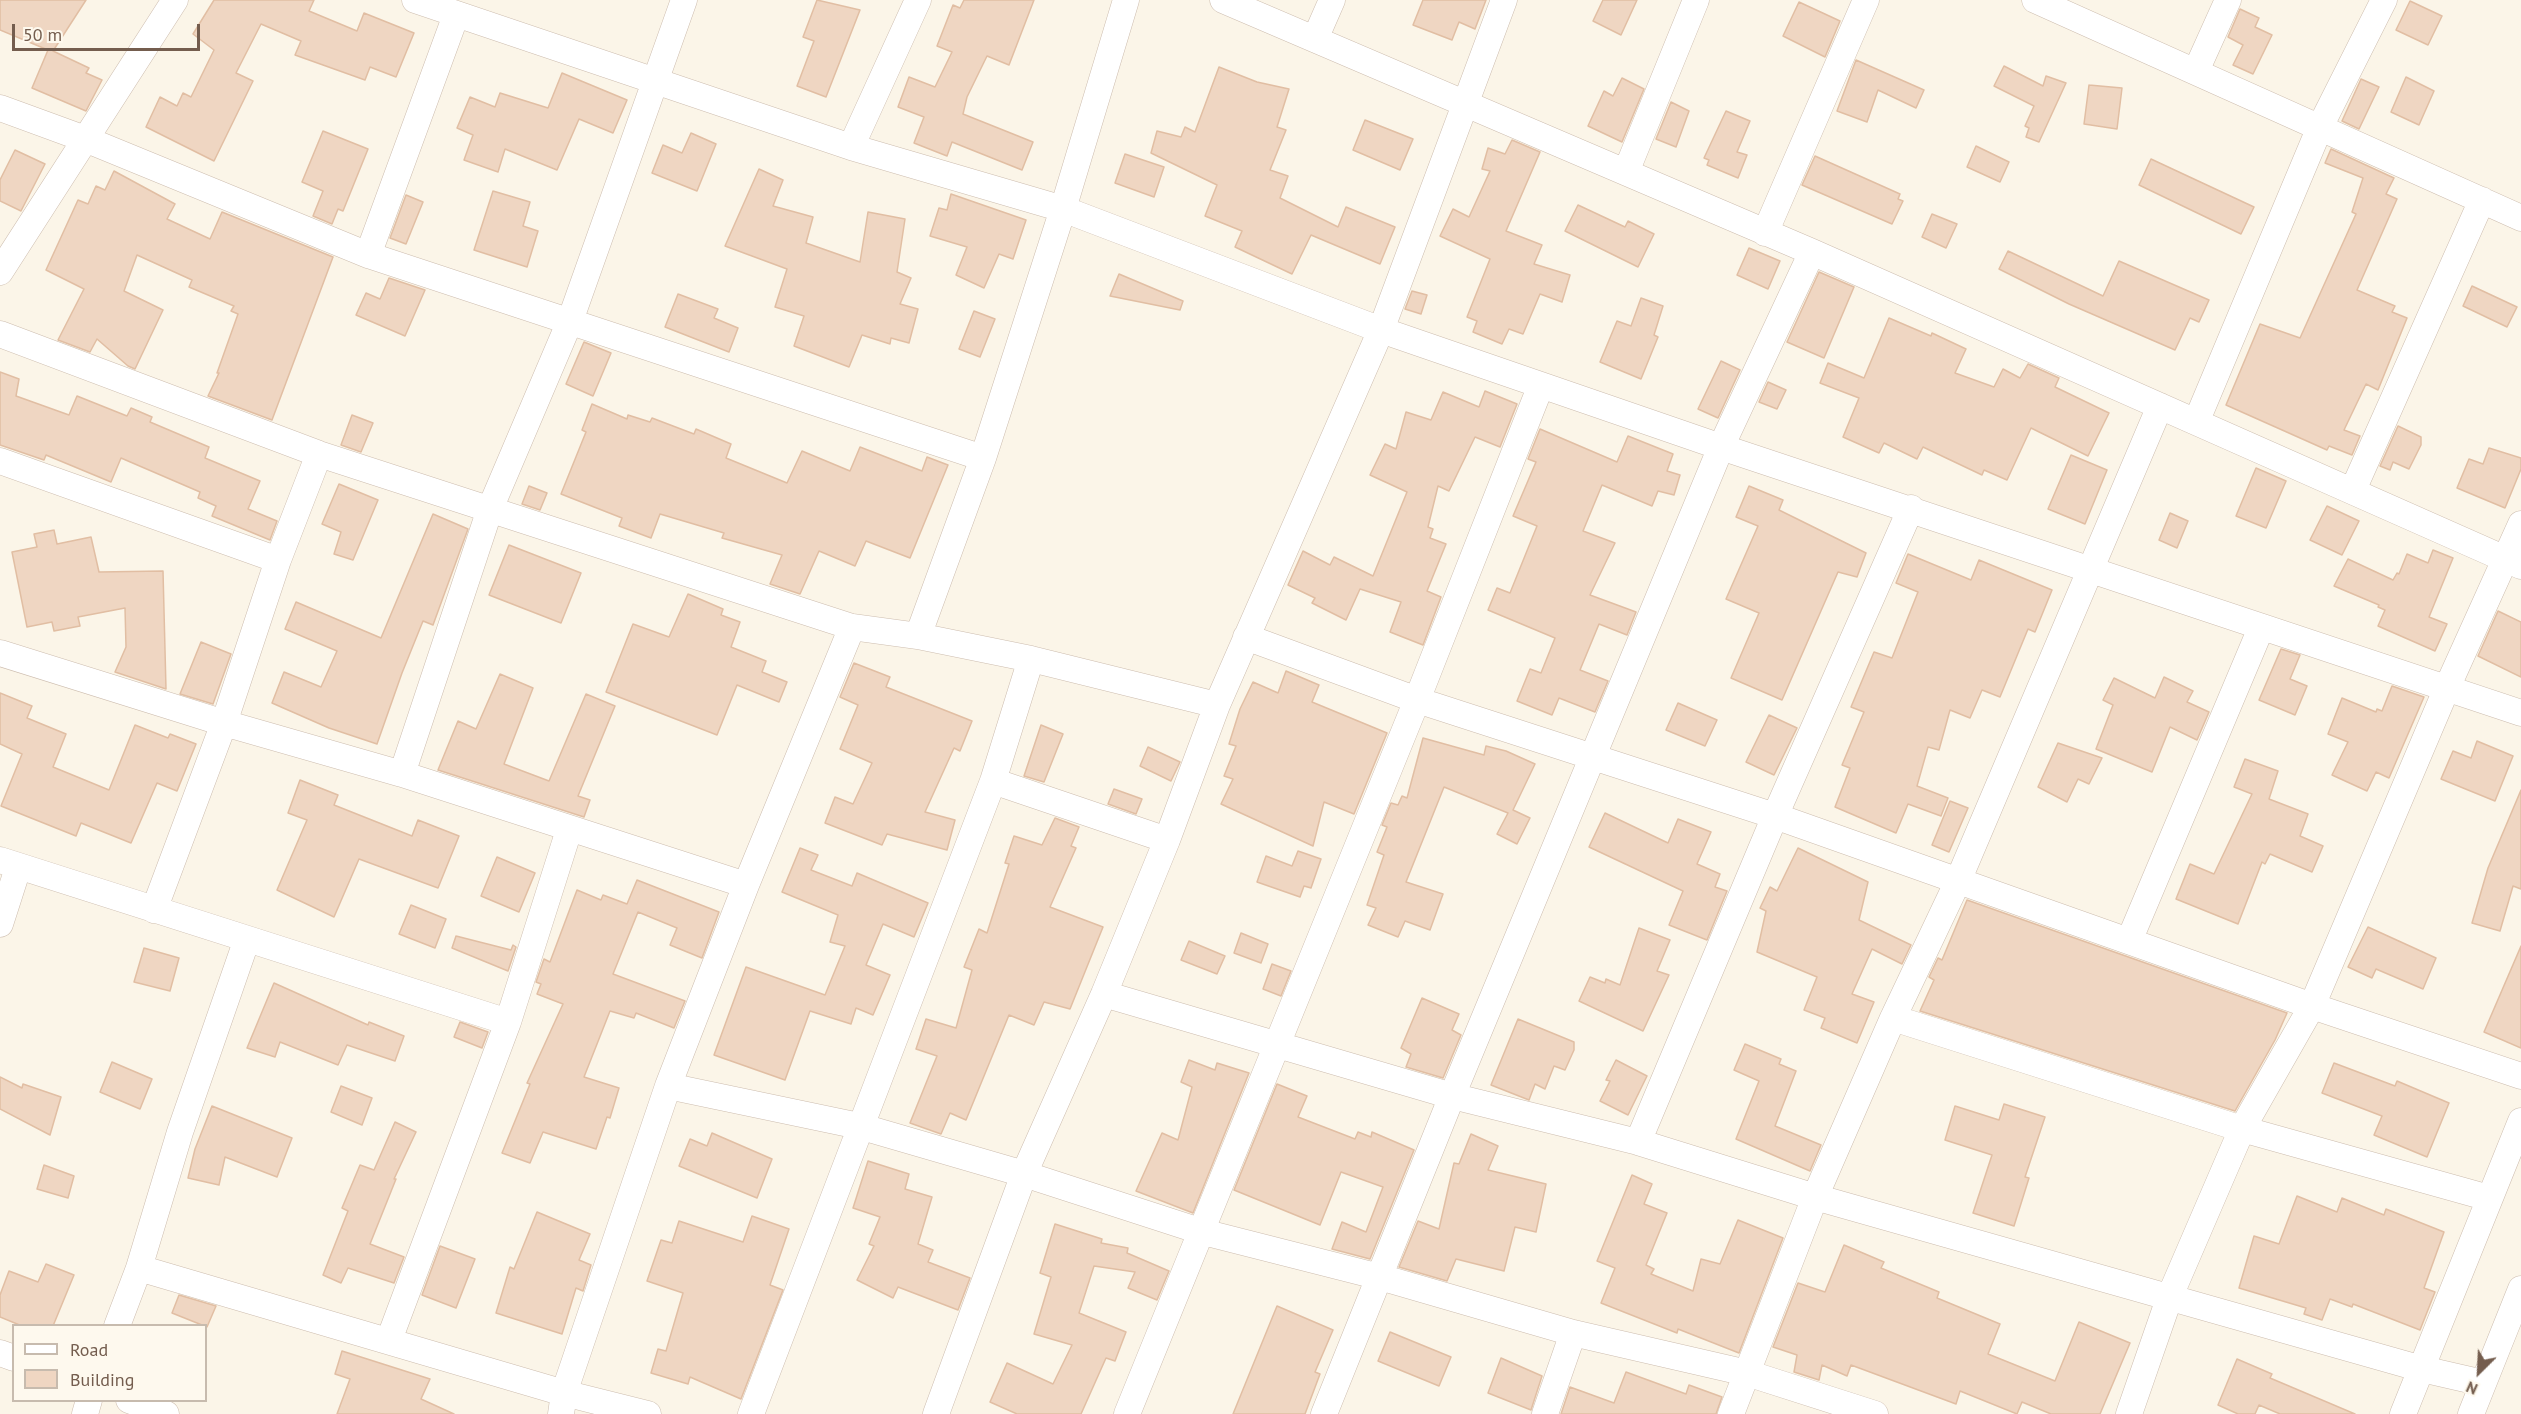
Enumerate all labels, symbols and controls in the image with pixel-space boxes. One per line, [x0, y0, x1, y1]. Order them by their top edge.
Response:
scale bar [15, 12, 202, 50]
text: 50 m [23, 23, 62, 46]
legend [12, 1324, 207, 1402]
text: Road [70, 1338, 108, 1361]
north arrow [2449, 1342, 2509, 1402]
text: Building [70, 1368, 134, 1391]
text: N [2463, 1377, 2481, 1400]

